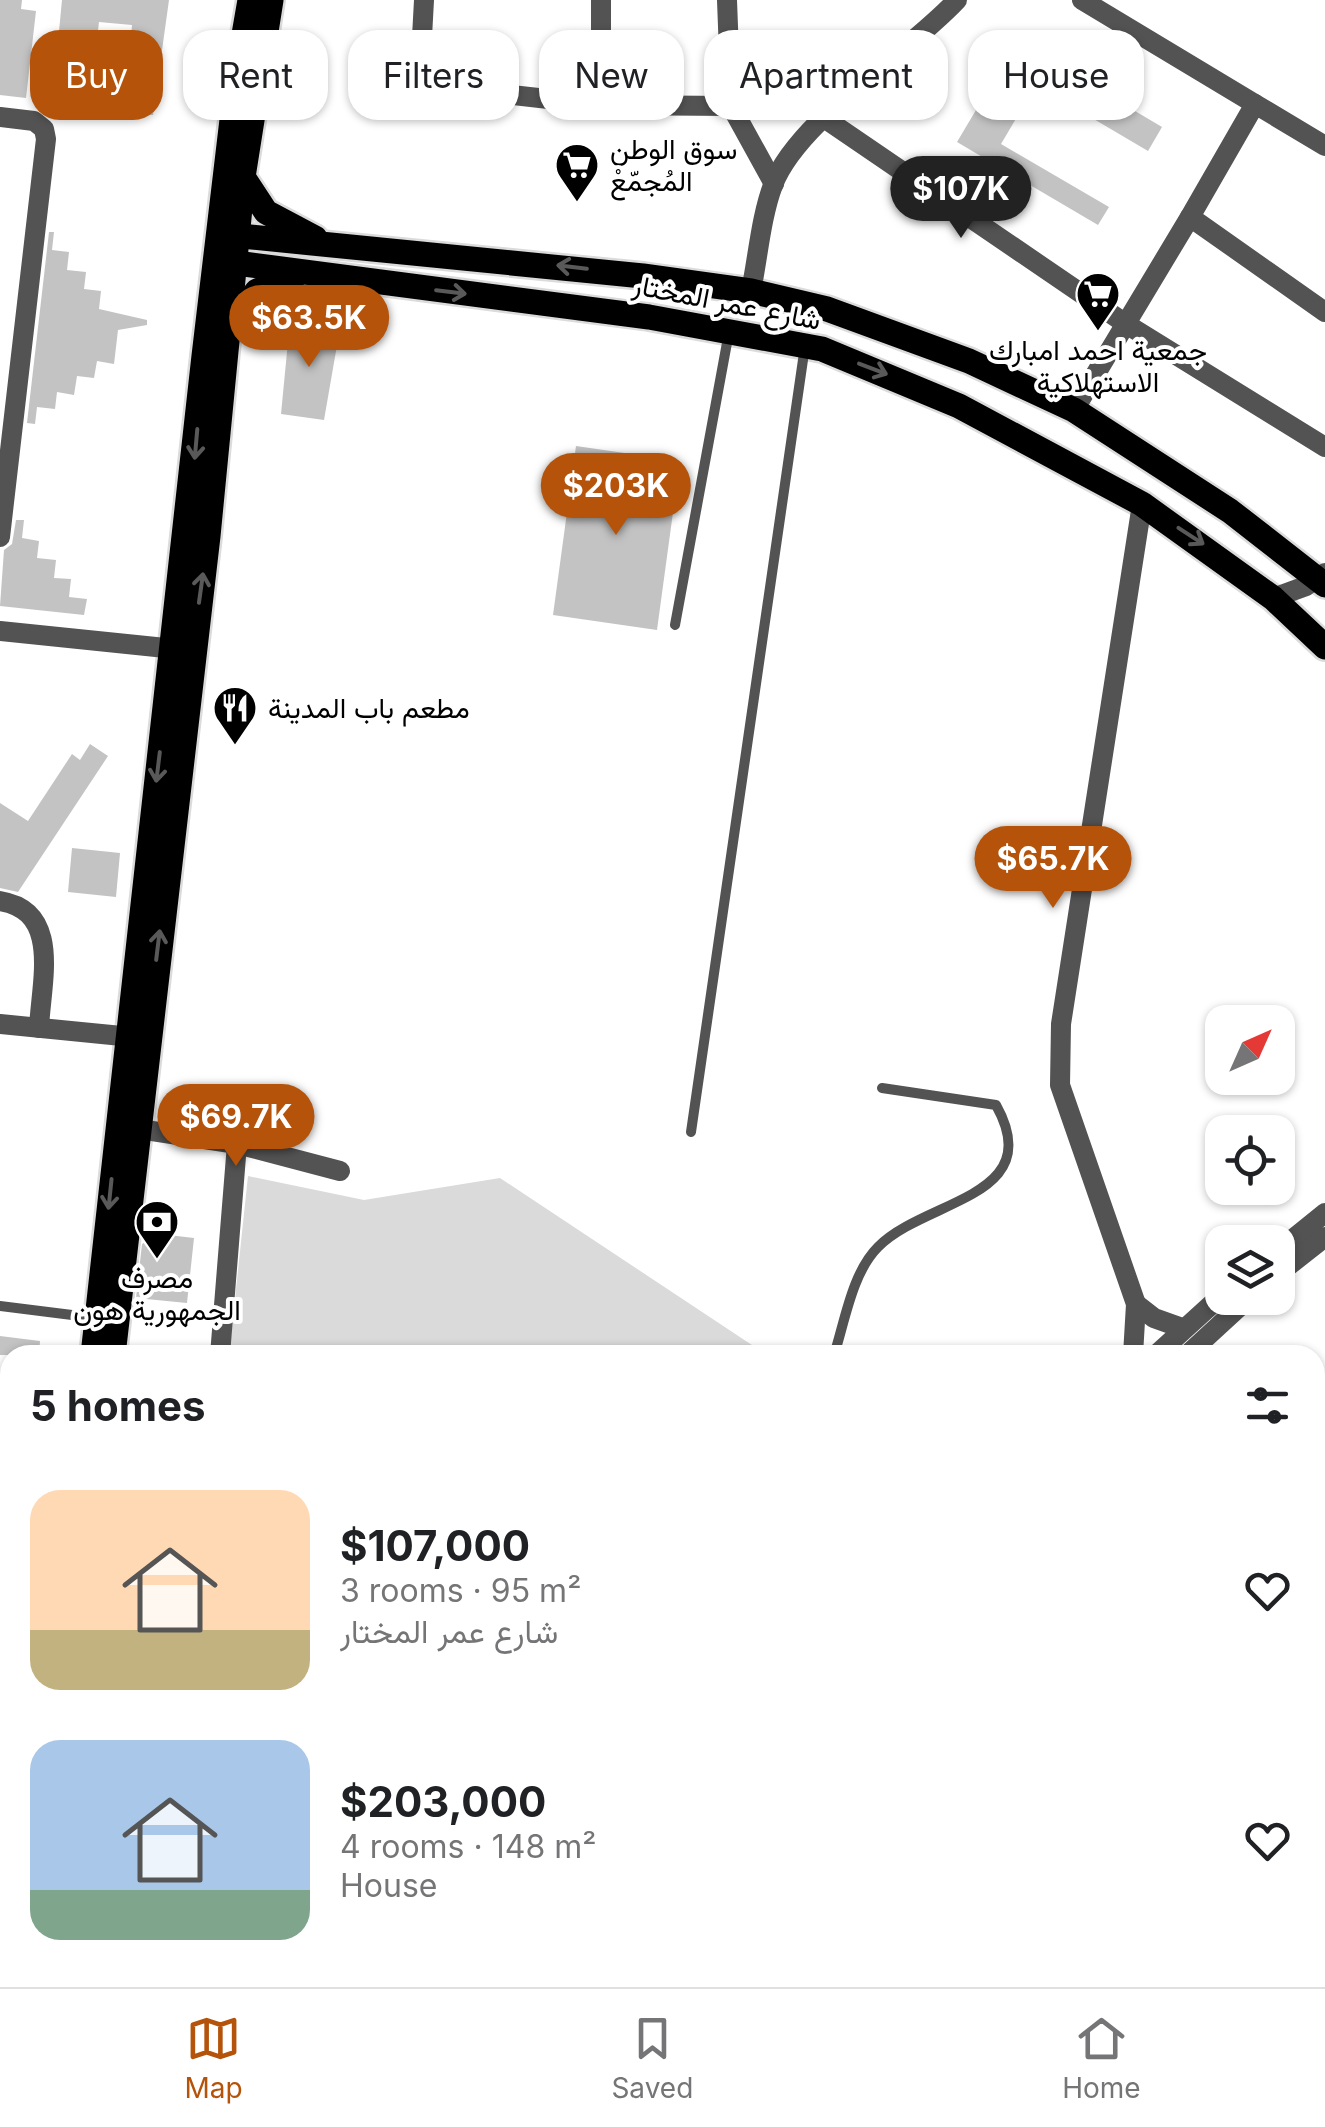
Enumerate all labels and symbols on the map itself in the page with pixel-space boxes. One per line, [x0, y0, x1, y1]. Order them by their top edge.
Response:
place label: سوق الوطن المُجمّعْ [610, 132, 737, 201]
supermarket icon: سوق الوطن المُجمّعْ [554, 142, 600, 203]
pin: $107K [891, 156, 1031, 241]
one-way arrow [556, 257, 588, 276]
street label: شارع عمر المختار [629, 267, 824, 339]
supermarket icon: جمعية احمد امبارك الاستهلاكية [1075, 271, 1121, 332]
one-way arrow [434, 283, 467, 301]
pin: $63.5K [228, 285, 390, 370]
place label: جمعية احمد امبارك الاستهلاكية [989, 333, 1207, 400]
one-way arrow [856, 361, 887, 379]
one-way arrow [187, 427, 206, 460]
pin: $203K [546, 453, 686, 538]
one-way arrow [1176, 525, 1204, 546]
one-way arrow [192, 572, 210, 604]
restaurant icon: مطعم باب المدينة [212, 685, 258, 746]
place label: مطعم باب المدينة [268, 691, 470, 727]
one-way arrow [148, 750, 167, 782]
pin: $65.7K [972, 826, 1134, 911]
one-way arrow [149, 929, 168, 962]
north arrow [1205, 1005, 1295, 1095]
pin: $69.7K [155, 1084, 317, 1169]
one-way arrow [101, 1178, 120, 1210]
bank icon: مصرف الجمهورية هون [134, 1199, 180, 1260]
place label: مصرف الجمهورية هون [73, 1261, 241, 1328]

